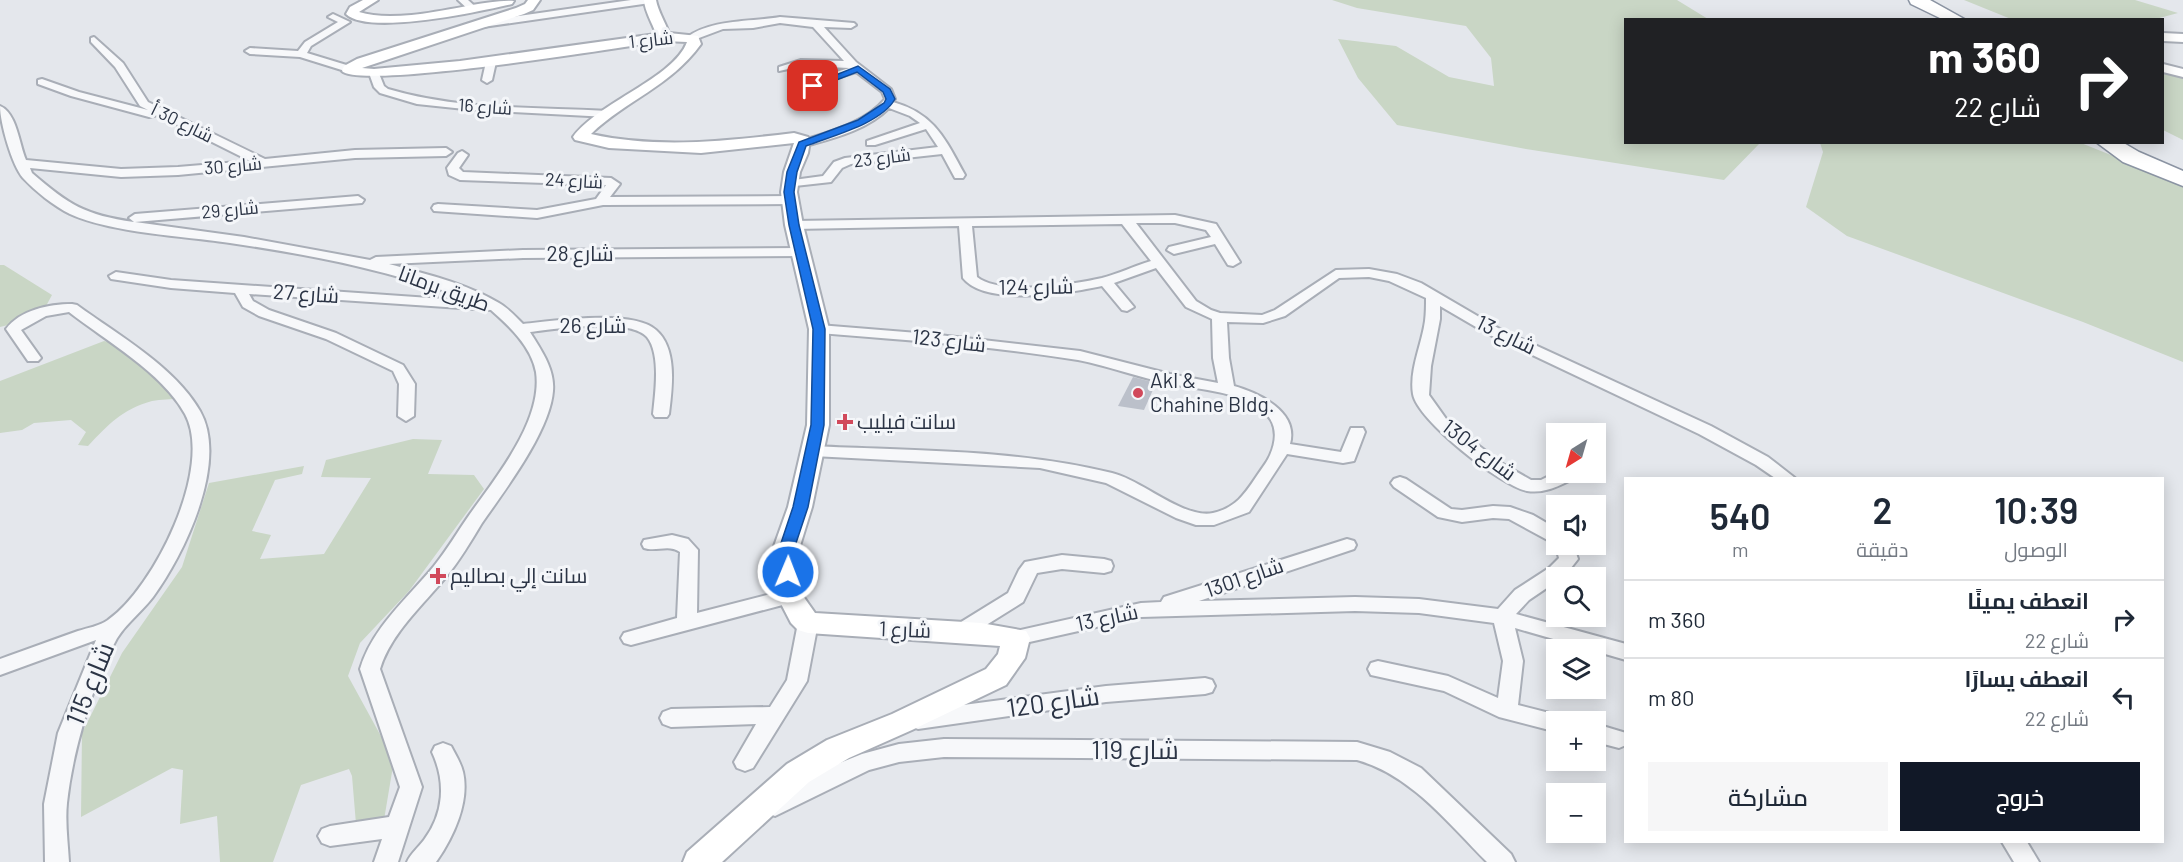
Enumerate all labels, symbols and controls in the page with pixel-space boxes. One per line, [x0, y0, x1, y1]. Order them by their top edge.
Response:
street label: شارع 1 [627, 26, 675, 54]
text: 360 m [1928, 31, 2041, 81]
icon: right [2062, 42, 2140, 120]
pin [787, 60, 838, 111]
icon: arrive [796, 69, 829, 102]
text: شارع 22 [1954, 90, 2041, 122]
street label: شارع 16 [457, 93, 513, 121]
street label: شارع 30 أ [147, 98, 217, 148]
street label: شارع 23 [852, 143, 912, 173]
street label: شارع 30 [203, 152, 263, 180]
street label: شارع 24 [544, 167, 604, 195]
street label: شارع 29 [200, 196, 260, 224]
street label: شارع 28 [546, 240, 614, 268]
street label: طريق برمانا [395, 259, 494, 318]
street label: شارع 124 [998, 272, 1074, 302]
street label: شارع 27 [272, 278, 340, 310]
street label: شارع 13 [1472, 309, 1540, 361]
street label: شارع 26 [560, 312, 626, 340]
street label: شارع 123 [910, 323, 988, 359]
place label: Akl & Chahine Bldg. [1150, 367, 1275, 416]
marker: Akl & Chahine Bldg. [1131, 386, 1145, 400]
place label: سانت فيليب [857, 408, 956, 433]
street label: شارع 1304 [1436, 413, 1522, 487]
marker: سانت فيليب [838, 415, 852, 429]
north arrow [1546, 423, 1606, 483]
map controls [1546, 423, 1606, 843]
text: 2 [1872, 488, 1892, 531]
text: 10:39 [1994, 488, 2078, 531]
text: 540 [1710, 494, 1770, 537]
button: sound [1546, 495, 1606, 555]
text: m [1732, 537, 1748, 561]
text: دقيقة [1856, 537, 1908, 561]
text: الوصول [2004, 537, 2068, 561]
position arrow [756, 540, 820, 604]
street label: شارع 1301 [1201, 551, 1287, 605]
place label: سانت إلي بصاليم [450, 562, 587, 592]
button: search [1546, 567, 1606, 627]
marker: سانت إلي بصاليم [431, 569, 445, 583]
text: انعطف يمينًا [1967, 587, 2089, 613]
street label: شارع 13 [1073, 598, 1141, 638]
icon: right [2107, 603, 2140, 636]
text: 360 m [1648, 606, 1706, 632]
street label: شارع 1 [878, 615, 932, 645]
text: شارع 22 [2025, 628, 2089, 652]
street label: شارع 115 [58, 637, 122, 731]
button: layers [1546, 639, 1606, 699]
text: انعطف يسارًا [1965, 665, 2089, 691]
street label: شارع 120 [1004, 679, 1102, 725]
icon: left [2107, 681, 2140, 714]
text: 80 m [1648, 684, 1695, 710]
text: شارع 22 [2025, 706, 2089, 730]
button: + [1546, 711, 1606, 771]
street label: شارع 119 [1091, 733, 1179, 767]
button: مشاركة [1648, 762, 1888, 831]
button: خروج [1900, 762, 2140, 831]
button: − [1546, 783, 1606, 843]

